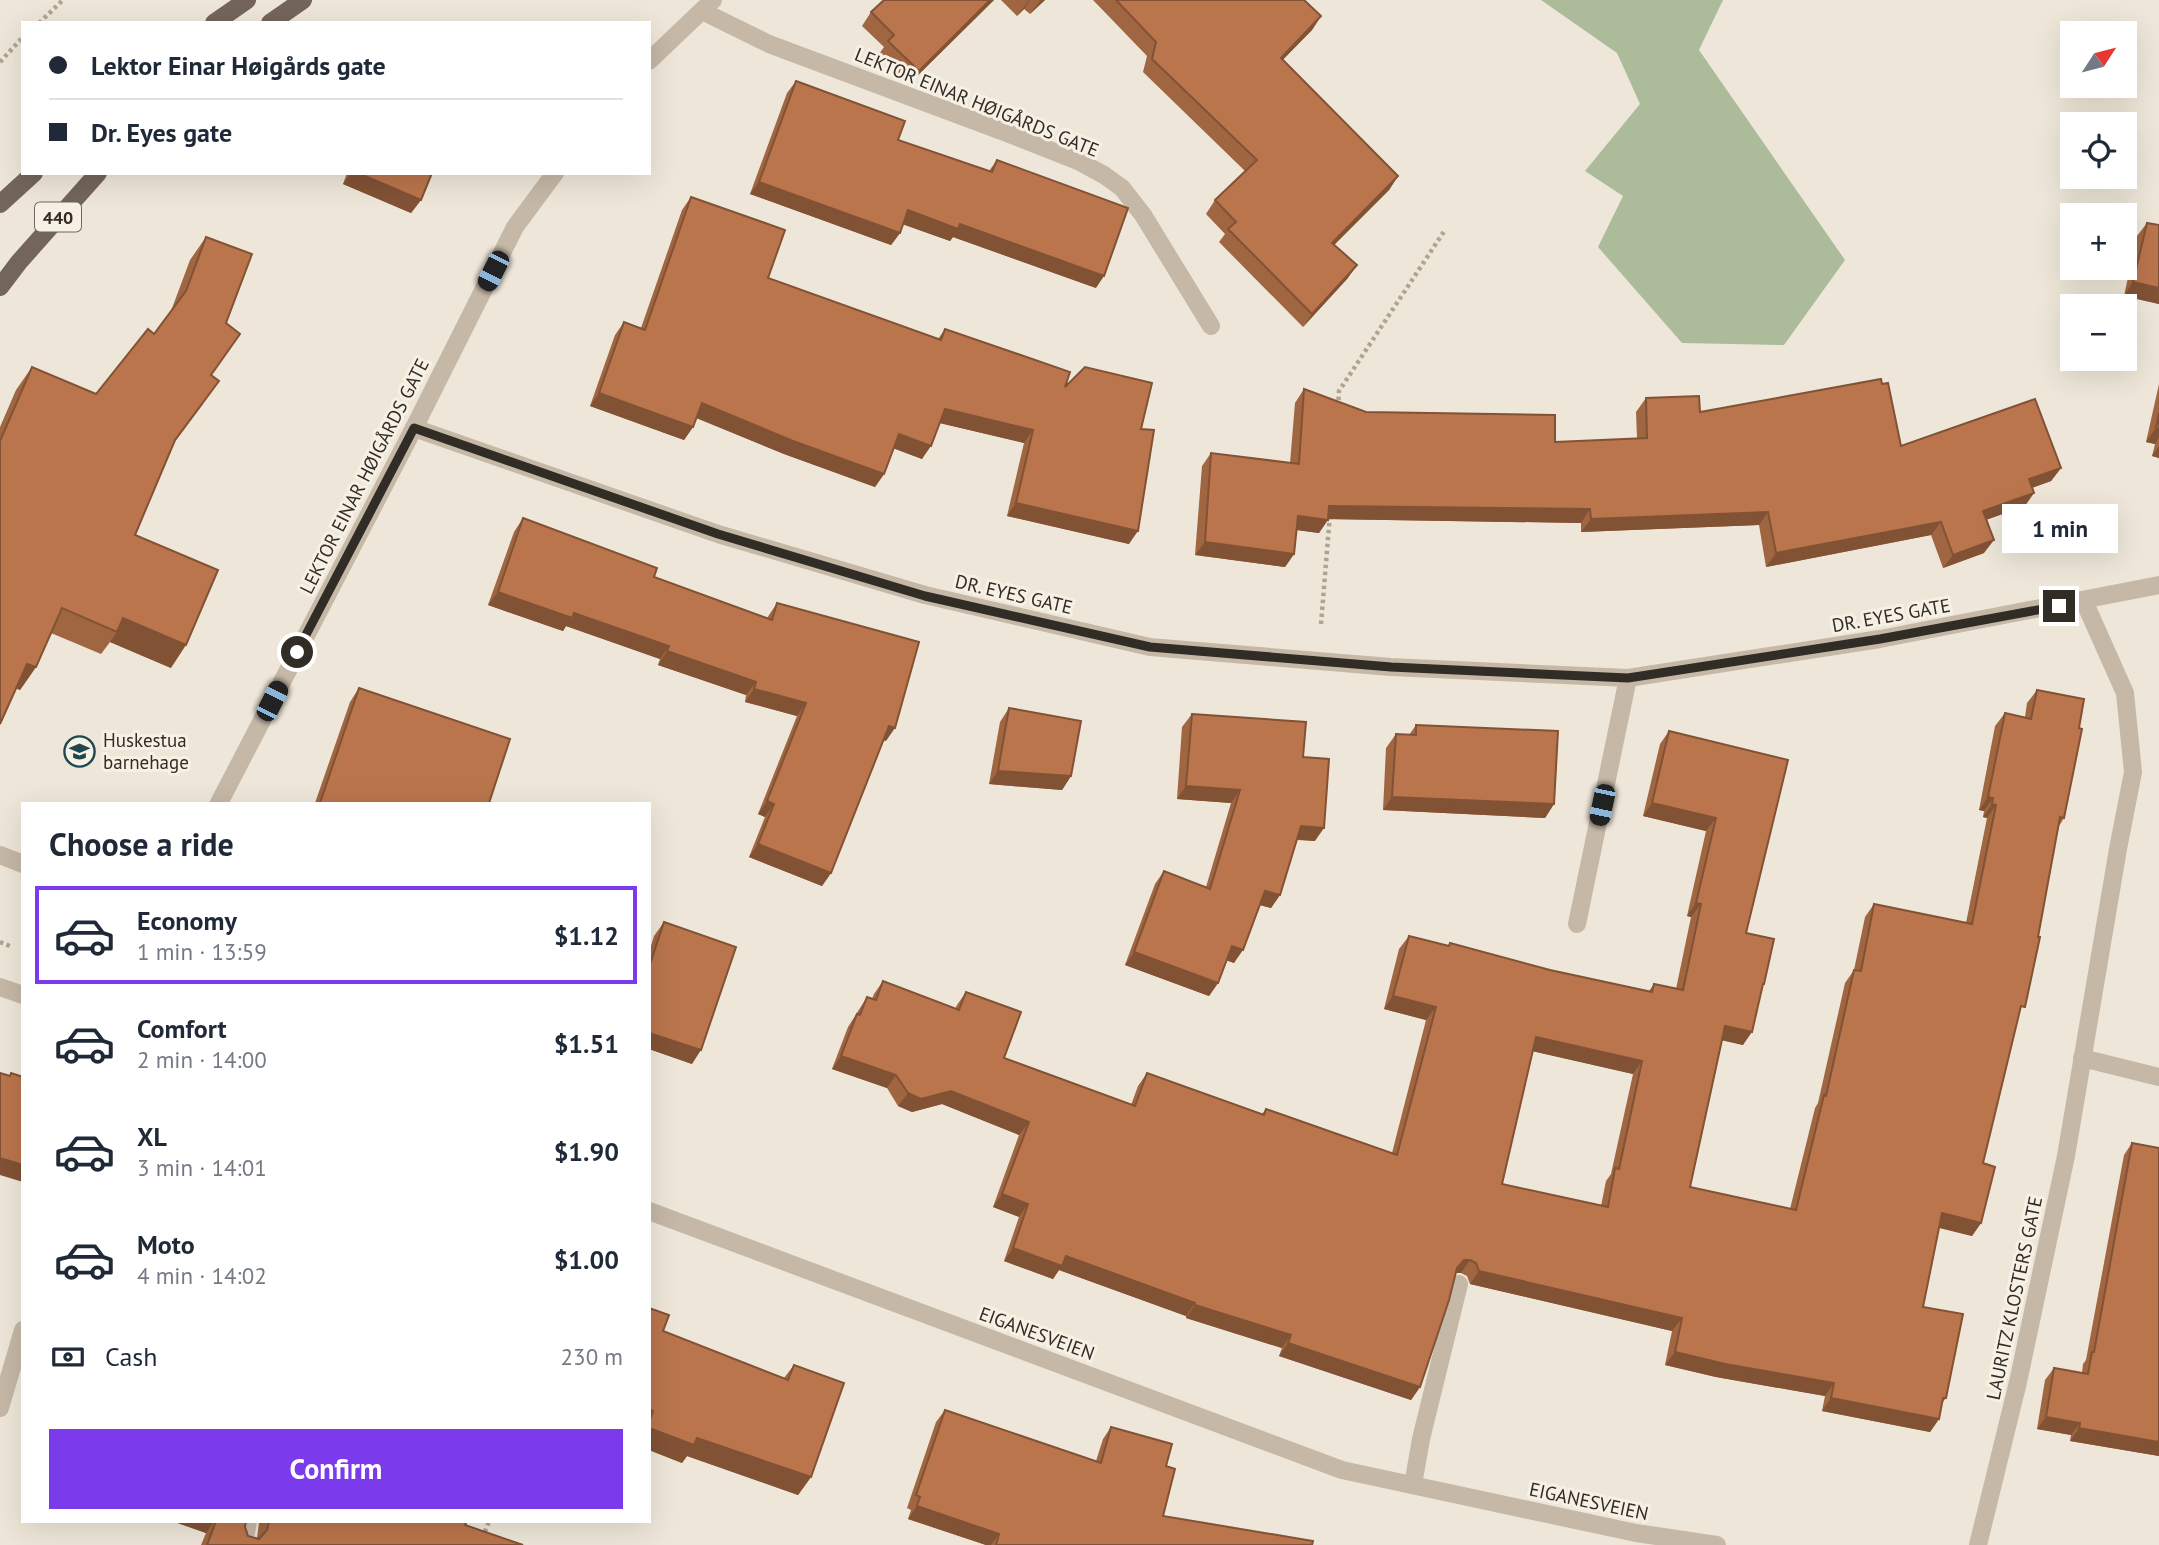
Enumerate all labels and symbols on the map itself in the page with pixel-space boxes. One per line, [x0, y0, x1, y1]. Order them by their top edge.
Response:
north arrow [2060, 21, 2137, 98]
street label: LEKTOR EINAR HØIGÅRDS GATE [851, 42, 1103, 162]
road number: 440 [35, 202, 81, 232]
car [475, 248, 512, 294]
street label: LEKTOR EINAR HØIGÅRDS GATE [294, 354, 434, 598]
callout: 1 min [2001, 504, 2117, 554]
street label: DR. EYES GATE [953, 569, 1075, 619]
route end [2043, 590, 2075, 622]
street label: DR. EYES GATE [1830, 593, 1952, 637]
route start [281, 636, 313, 668]
car [254, 678, 291, 724]
place label: Huskestua barnehage [103, 728, 189, 774]
school or university icon: Huskestua barnehage [63, 734, 97, 768]
car [1588, 782, 1617, 828]
street label: LAURITZ KLOSTERS GATE [1981, 1194, 2047, 1402]
street label: EIGANESVEIEN [976, 1301, 1098, 1365]
street label: EIGANESVEIEN [1527, 1477, 1651, 1525]

